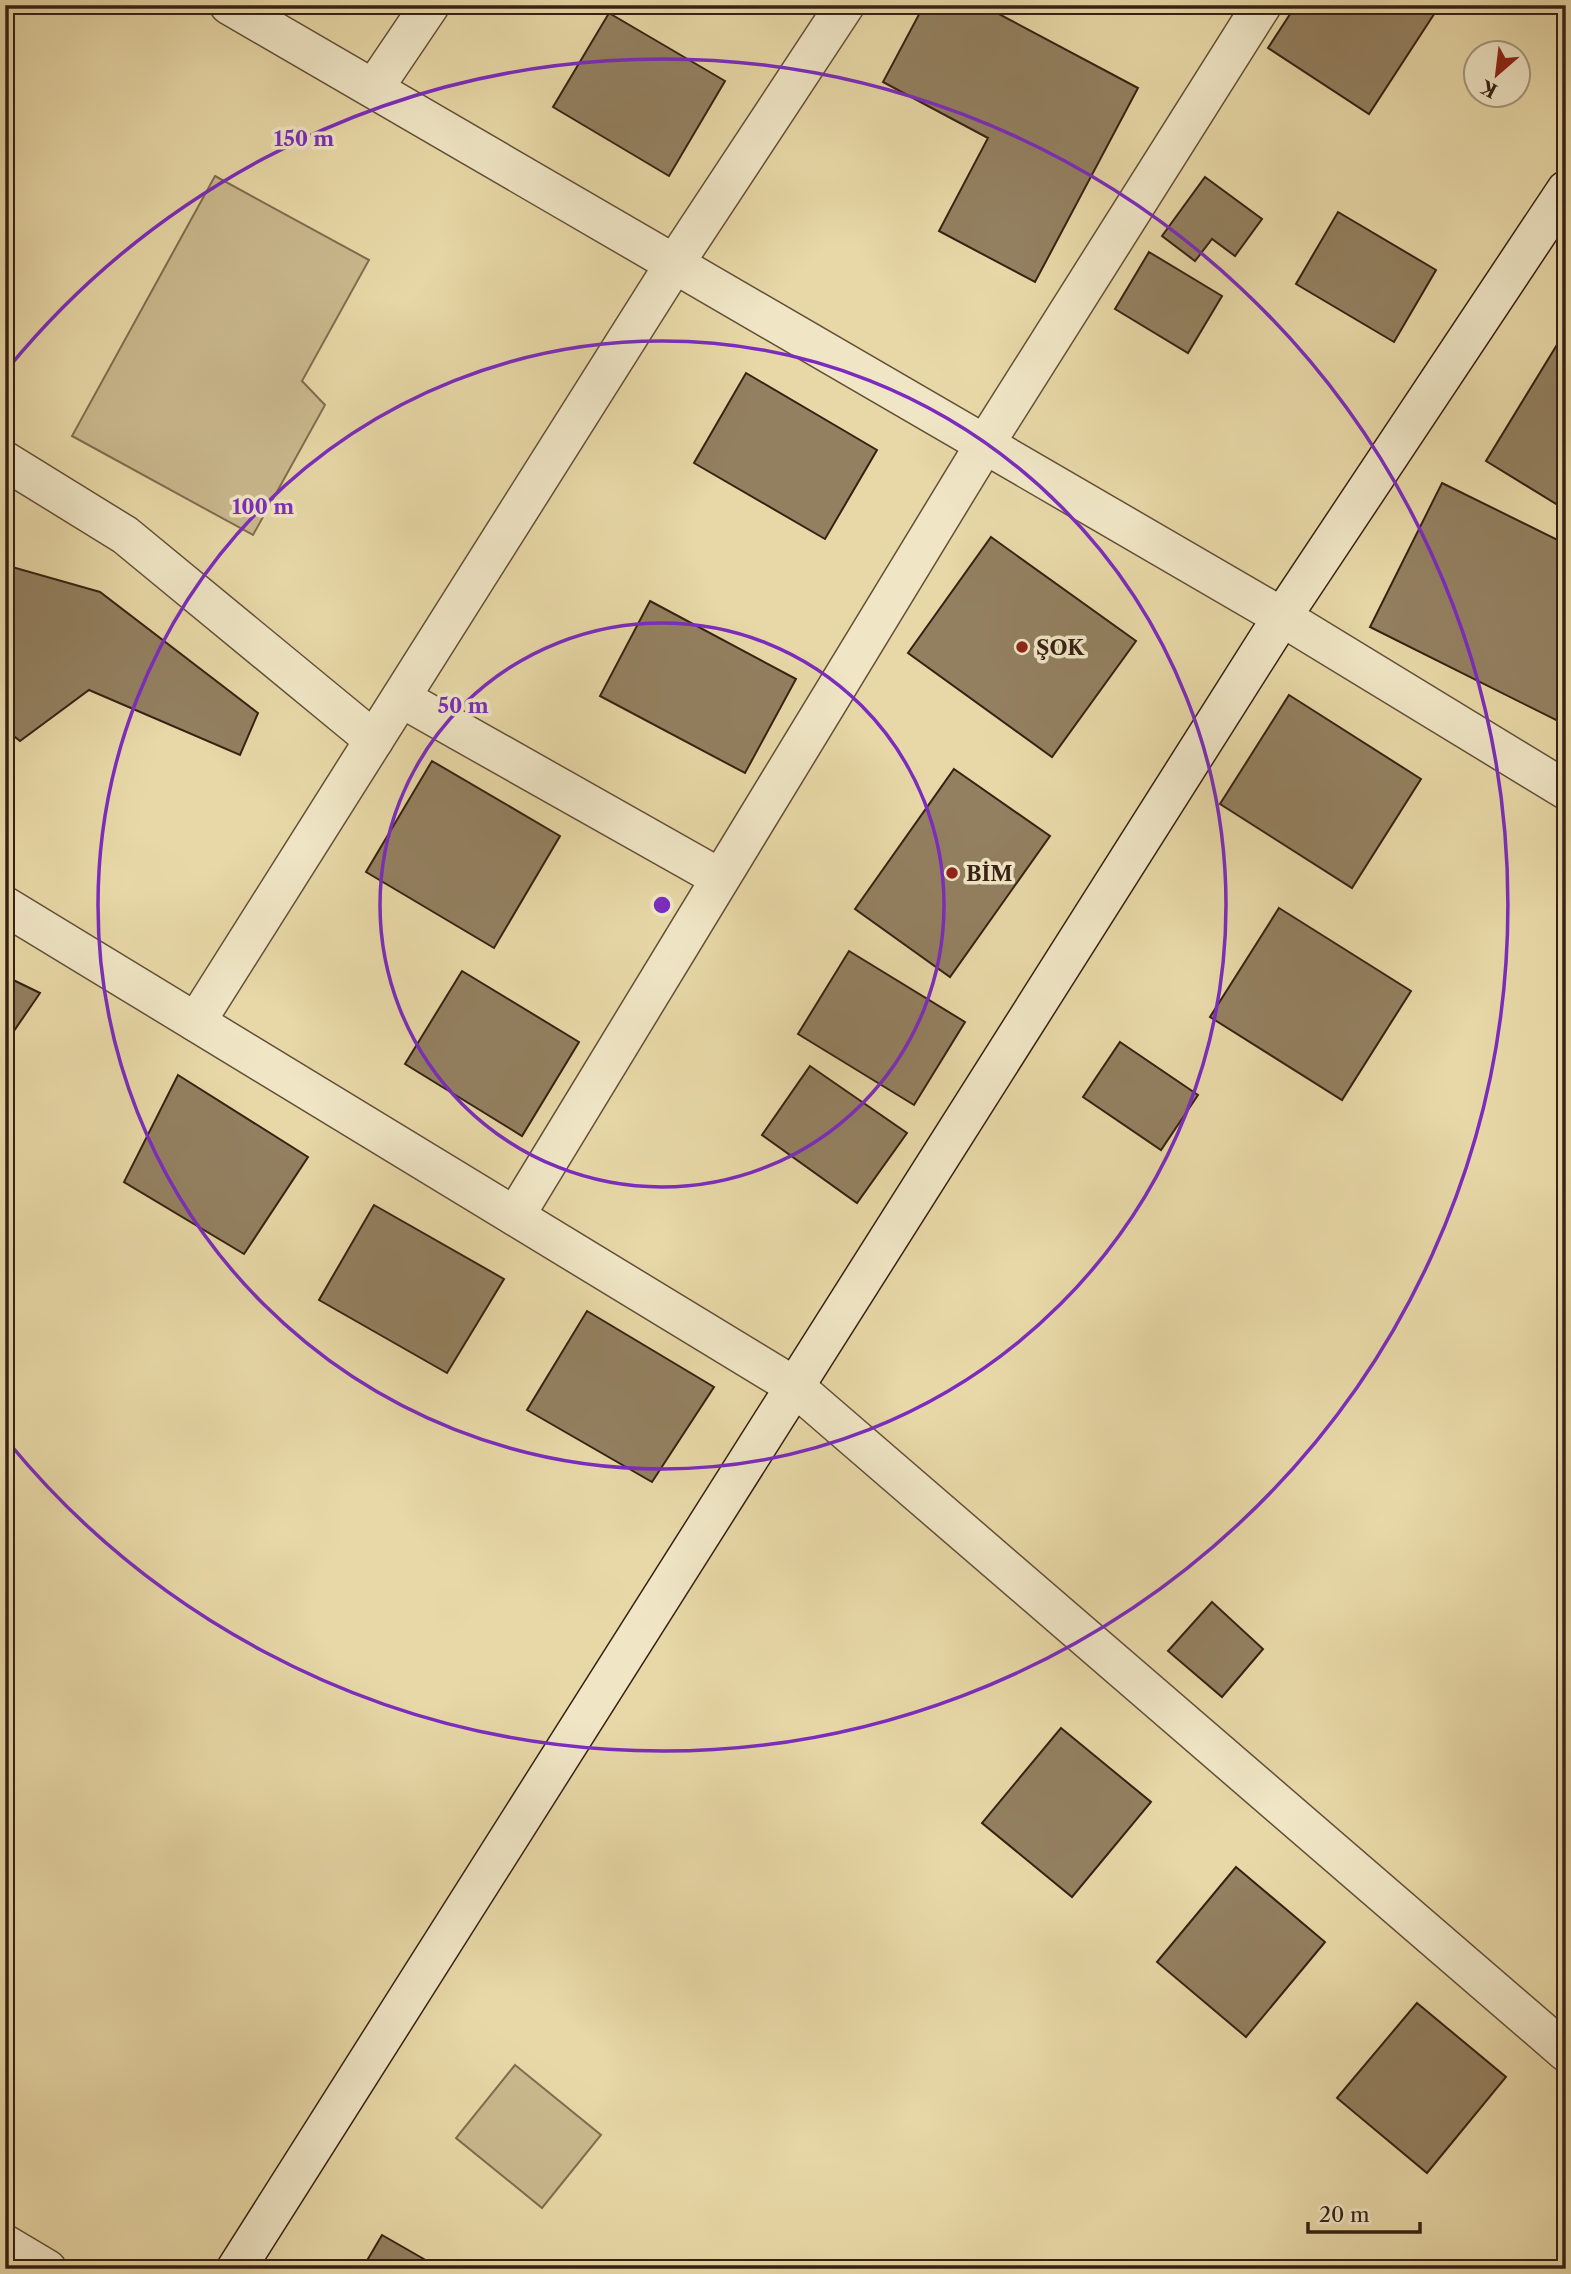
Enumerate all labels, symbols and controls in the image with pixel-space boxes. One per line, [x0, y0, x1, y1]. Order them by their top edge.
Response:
north arrow [1462, 38, 1532, 108]
text: K [1476, 74, 1501, 102]
text: 150 m [274, 126, 334, 151]
text: 100 m [232, 494, 294, 519]
place label: ŞOK [1036, 635, 1085, 660]
marker: ŞOK [1014, 639, 1030, 655]
text: 50 m [437, 693, 489, 718]
place label: BİM [966, 861, 1013, 886]
marker: BİM [944, 865, 960, 881]
centre of rings [650, 893, 674, 917]
scale bar [1308, 2190, 1420, 2234]
text: 20 m [1319, 2202, 1370, 2227]

